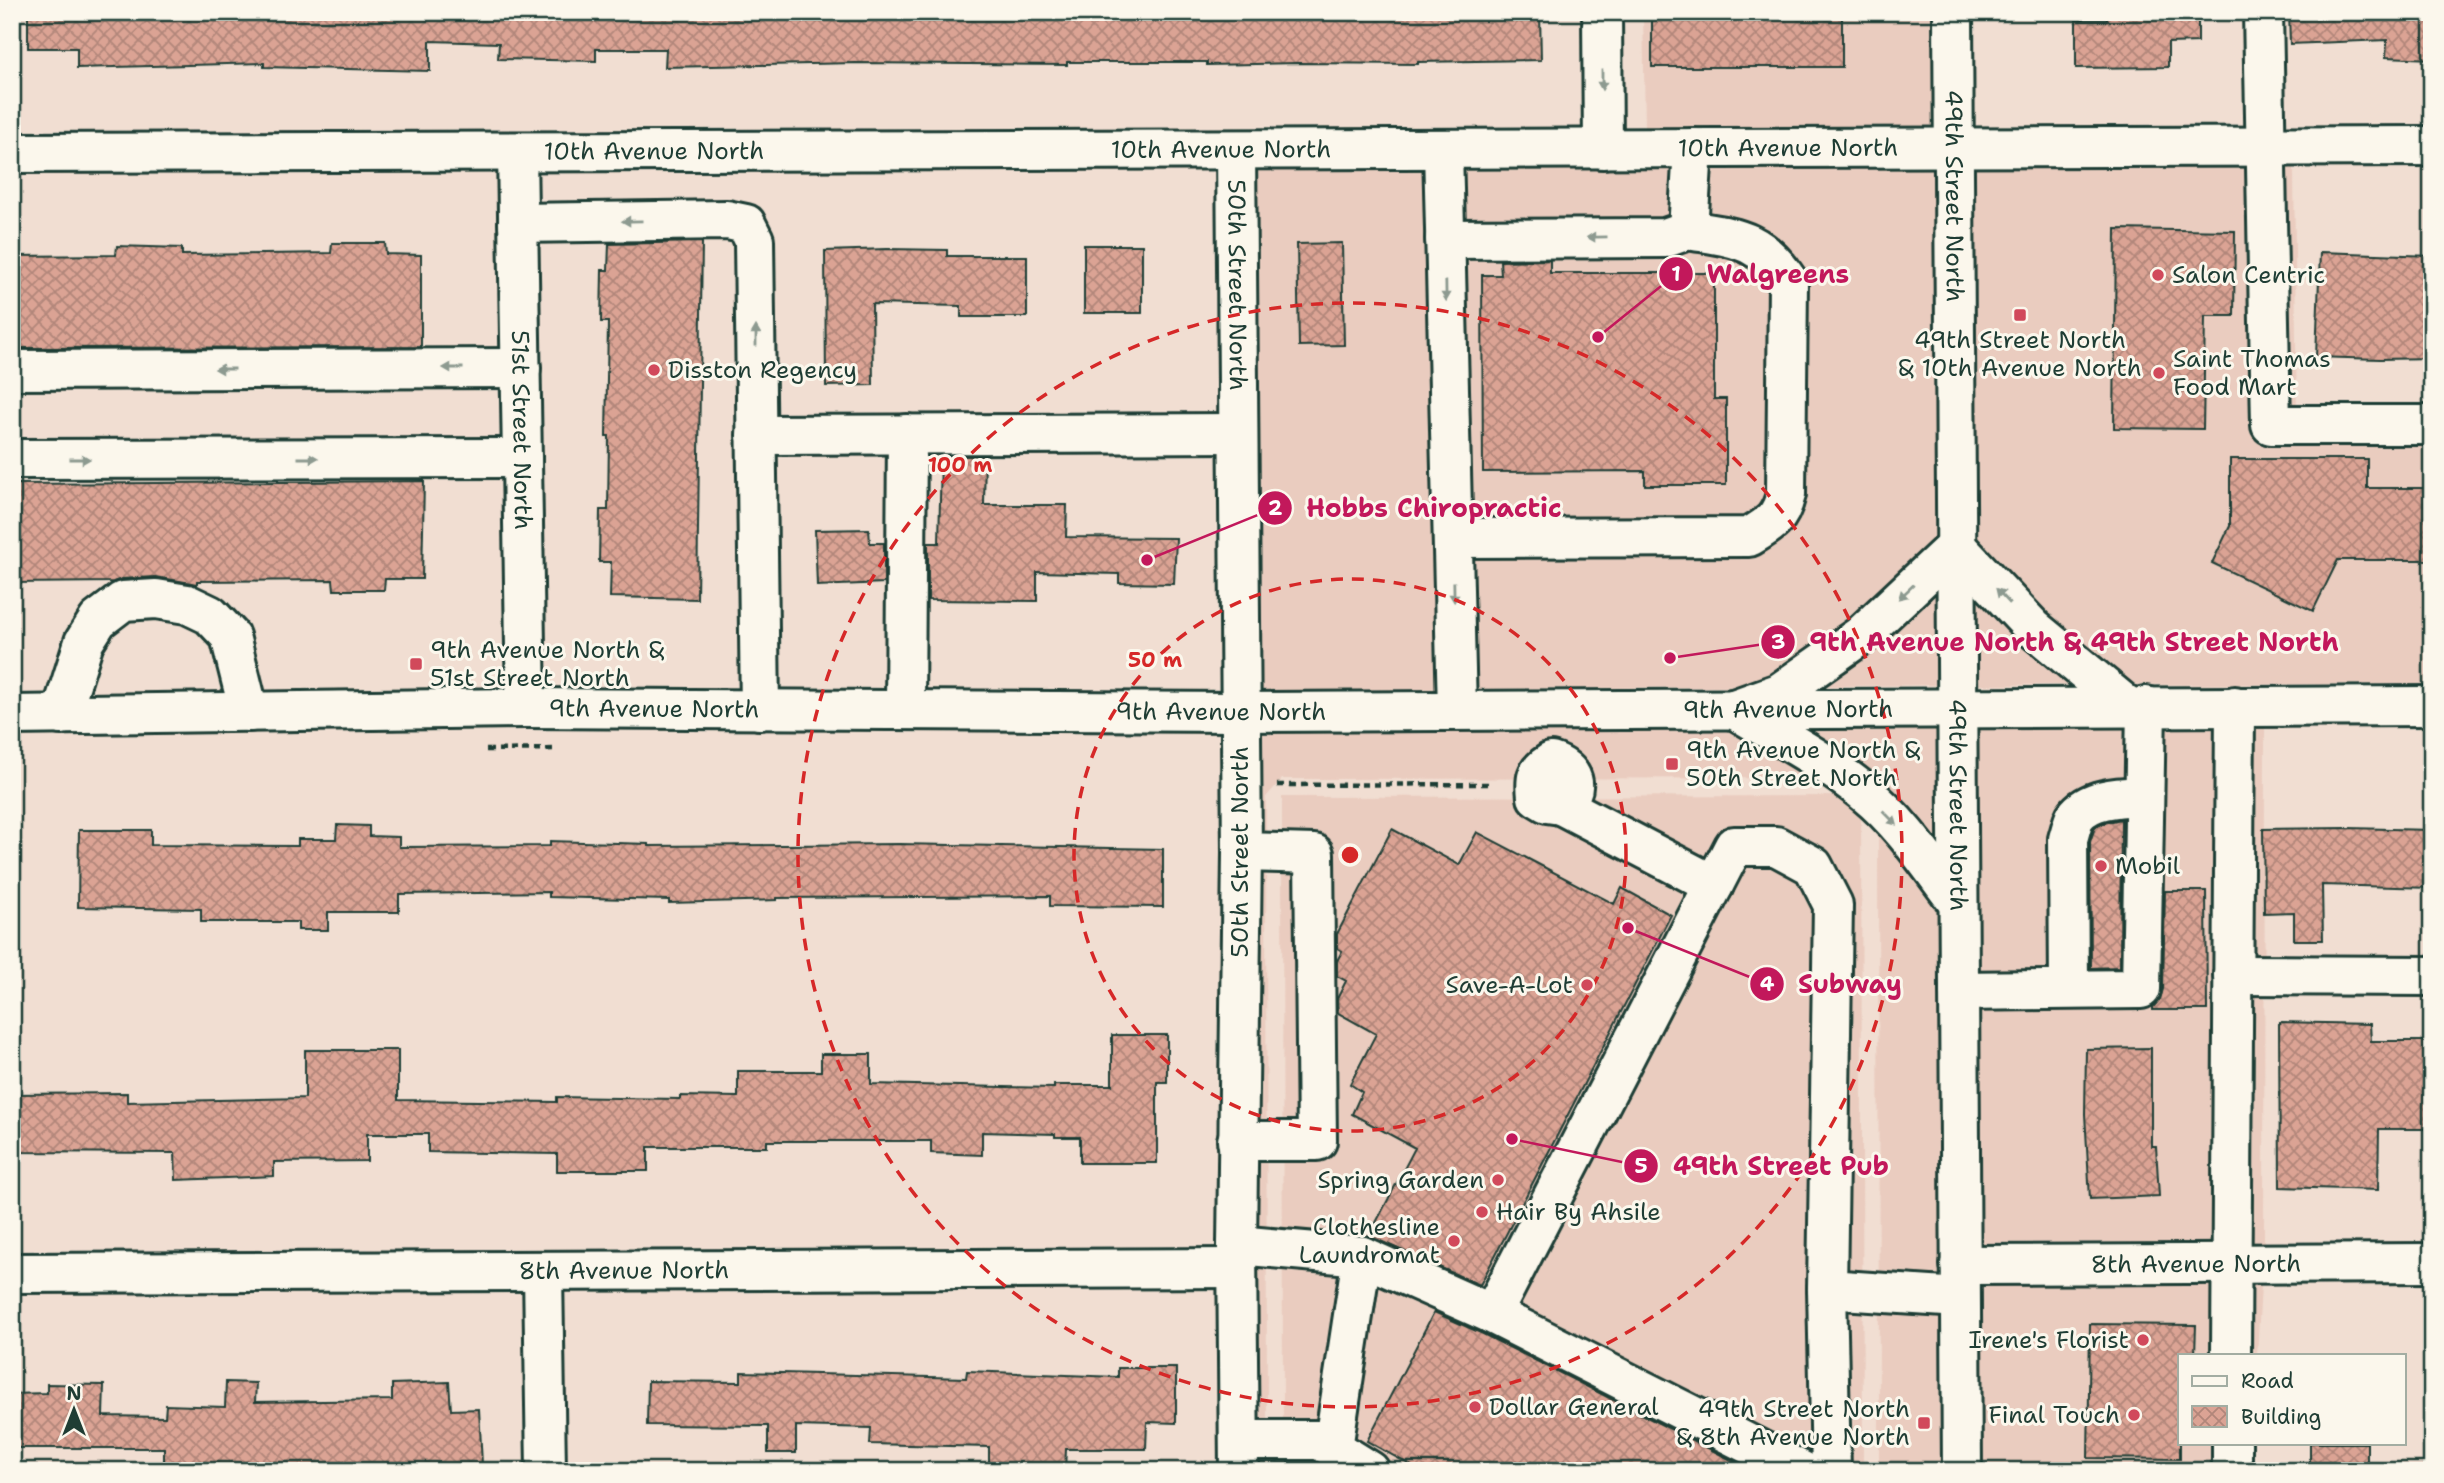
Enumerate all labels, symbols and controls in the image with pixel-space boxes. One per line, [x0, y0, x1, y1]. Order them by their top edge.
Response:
one-way arrow [1597, 70, 1608, 92]
street label: 49th Street North [1937, 90, 1971, 302]
street label: 10th Avenue North [1678, 132, 1898, 164]
street label: 10th Avenue North [1111, 133, 1331, 166]
street label: 10th Avenue North [544, 135, 764, 167]
street label: 50th Street North [1220, 179, 1254, 391]
one-way arrow [621, 215, 643, 227]
one-way arrow [1586, 232, 1608, 243]
callout: Walgreens [1658, 250, 1864, 297]
text: Walgreens [1707, 256, 1849, 291]
place label: Salon Centric [2172, 259, 2325, 291]
text: 1 [1671, 260, 1681, 288]
marker: Salon Centric [2150, 267, 2166, 283]
one-way arrow [1441, 280, 1452, 302]
marker: 49th Street North & 10th Avenue North [2012, 307, 2028, 323]
one-way arrow [750, 324, 762, 346]
place label: 49th Street North & 10th Avenue North [1898, 324, 2142, 384]
street label: 51st Street North [504, 330, 539, 530]
place label: Saint Thomas Food Mart [2173, 343, 2331, 403]
place label: Disston Regency [668, 354, 857, 386]
one-way arrow [441, 362, 463, 374]
marker: Disston Regency [646, 362, 662, 378]
one-way arrow [214, 363, 236, 375]
marker: Saint Thomas Food Mart [2151, 365, 2167, 381]
text: 100 m [928, 451, 992, 479]
one-way arrow [297, 452, 319, 464]
one-way arrow [70, 453, 92, 465]
callout: Hobbs Chiropractic [1258, 484, 1576, 531]
text: Hobbs Chiropractic [1306, 490, 1562, 525]
text: 2 [1268, 494, 1283, 522]
one-way arrow [1448, 581, 1460, 603]
one-way arrow [1897, 584, 1915, 600]
one-way arrow [1995, 587, 2011, 605]
callout: 9th Avenue North & 49th Street North [1760, 619, 2353, 666]
text: 9th Avenue North & 49th Street North [1809, 624, 2339, 659]
text: 3 [1771, 628, 1785, 656]
place label: 9th Avenue North & 51st Street North [430, 634, 665, 694]
text: 50 m [1128, 646, 1182, 674]
marker: 9th Avenue North & 51st Street North [408, 656, 424, 672]
street label: 9th Avenue North [549, 692, 759, 725]
street label: 9th Avenue North [1683, 693, 1893, 726]
street label: 9th Avenue North [1116, 695, 1326, 728]
street label: 49th Street North [1941, 699, 1975, 911]
place label: 9th Avenue North & 50th Street North [1686, 734, 1921, 794]
street label: 50th Street North [1224, 746, 1256, 958]
marker: 9th Avenue North & 50th Street North [1664, 756, 1680, 772]
one-way arrow [1881, 809, 1898, 826]
centre of rings [1338, 843, 1362, 867]
place label: Mobil [2115, 850, 2181, 882]
marker: Mobil [2093, 858, 2109, 874]
callout: Subway [1749, 960, 1916, 1007]
text: Subway [1798, 966, 1902, 1001]
place label: Save-A-Lot [1446, 969, 1573, 1001]
text: 4 [1760, 970, 1775, 998]
marker: Save-A-Lot [1579, 977, 1595, 993]
callout: 49th Street Pub [1624, 1142, 1903, 1189]
text: 49th Street Pub [1673, 1148, 1889, 1183]
text: 5 [1634, 1152, 1648, 1180]
place label: Spring Garden [1317, 1164, 1484, 1196]
marker: Spring Garden [1490, 1172, 1506, 1188]
place label: Hair By Ahsile [1496, 1196, 1661, 1228]
marker: Hair By Ahsile [1474, 1204, 1490, 1220]
place label: Clothesline Laundromat [1299, 1211, 1440, 1271]
marker: Clothesline Laundromat [1446, 1233, 1462, 1249]
street label: 8th Avenue North [2091, 1248, 2301, 1280]
street label: 8th Avenue North [519, 1254, 729, 1287]
place label: Irene's Florist [1969, 1324, 2129, 1356]
marker: Irene's Florist [2135, 1332, 2151, 1348]
legend [2178, 1354, 2406, 1444]
text: Road [2241, 1367, 2294, 1395]
north arrow [38, 1374, 108, 1444]
text: N [66, 1381, 82, 1406]
place label: Dollar General [1489, 1391, 1659, 1423]
place label: 49th Street North & 8th Avenue North [1676, 1393, 1910, 1453]
marker: Dollar General [1467, 1399, 1483, 1415]
place label: Final Touch [1989, 1399, 2120, 1431]
text: Building [2241, 1403, 2321, 1431]
marker: Final Touch [2126, 1407, 2142, 1423]
marker: 49th Street North & 8th Avenue North [1916, 1415, 1932, 1431]

